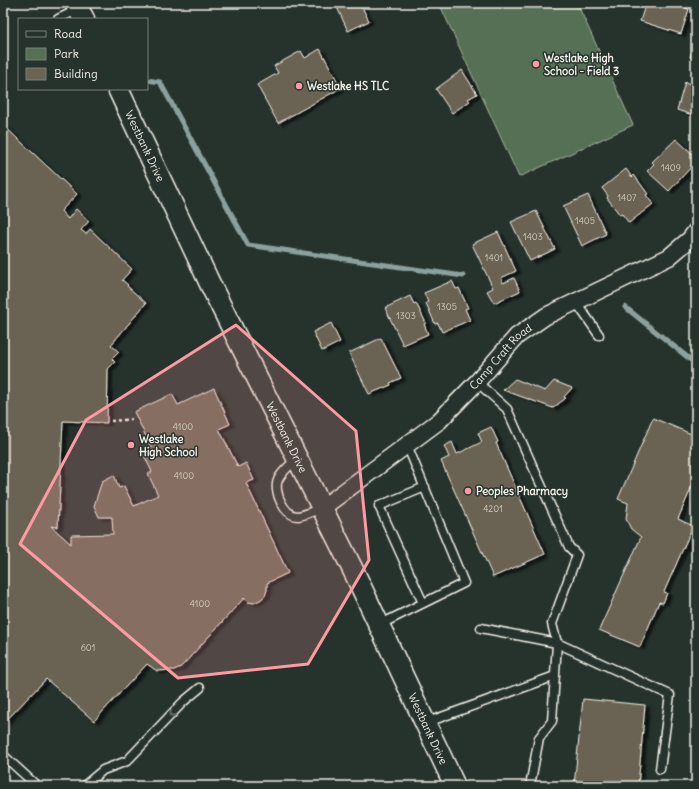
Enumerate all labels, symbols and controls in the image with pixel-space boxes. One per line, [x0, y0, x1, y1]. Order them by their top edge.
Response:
legend [18, 18, 148, 90]
text: Road [54, 26, 82, 41]
text: Park [54, 46, 79, 61]
place label: Westlake High School - Field 3 [544, 51, 619, 78]
marker: Westlake High School - Field 3 [531, 59, 541, 69]
text: Building [54, 66, 98, 81]
place label: Westlake HS TLC [307, 79, 390, 93]
marker: Westlake HS TLC [294, 81, 304, 91]
street label: Westbank Drive [122, 108, 168, 184]
house number: 1409 [661, 162, 681, 173]
house number: 1407 [618, 192, 637, 203]
house number: 1405 [575, 215, 595, 226]
house number: 1403 [523, 231, 543, 242]
house number: 1401 [485, 252, 503, 263]
house number: 1305 [437, 301, 457, 312]
house number: 1303 [396, 310, 416, 321]
street label: Camp Craft Road [466, 321, 535, 393]
street label: Westbank Drive [263, 400, 310, 475]
house number: 4100 [173, 421, 193, 432]
place label: Westlake High School [139, 432, 197, 460]
marker: Westlake High School [126, 440, 136, 450]
house number: 4100 [174, 470, 194, 481]
place label: Peoples Pharmacy [476, 484, 568, 499]
marker: Peoples Pharmacy [463, 486, 473, 496]
house number: 4201 [483, 503, 503, 514]
house number: 4100 [190, 598, 210, 609]
house number: 601 [81, 642, 95, 653]
street label: Westbank Drive [405, 691, 451, 767]
one-way arrow [169, 709, 176, 717]

